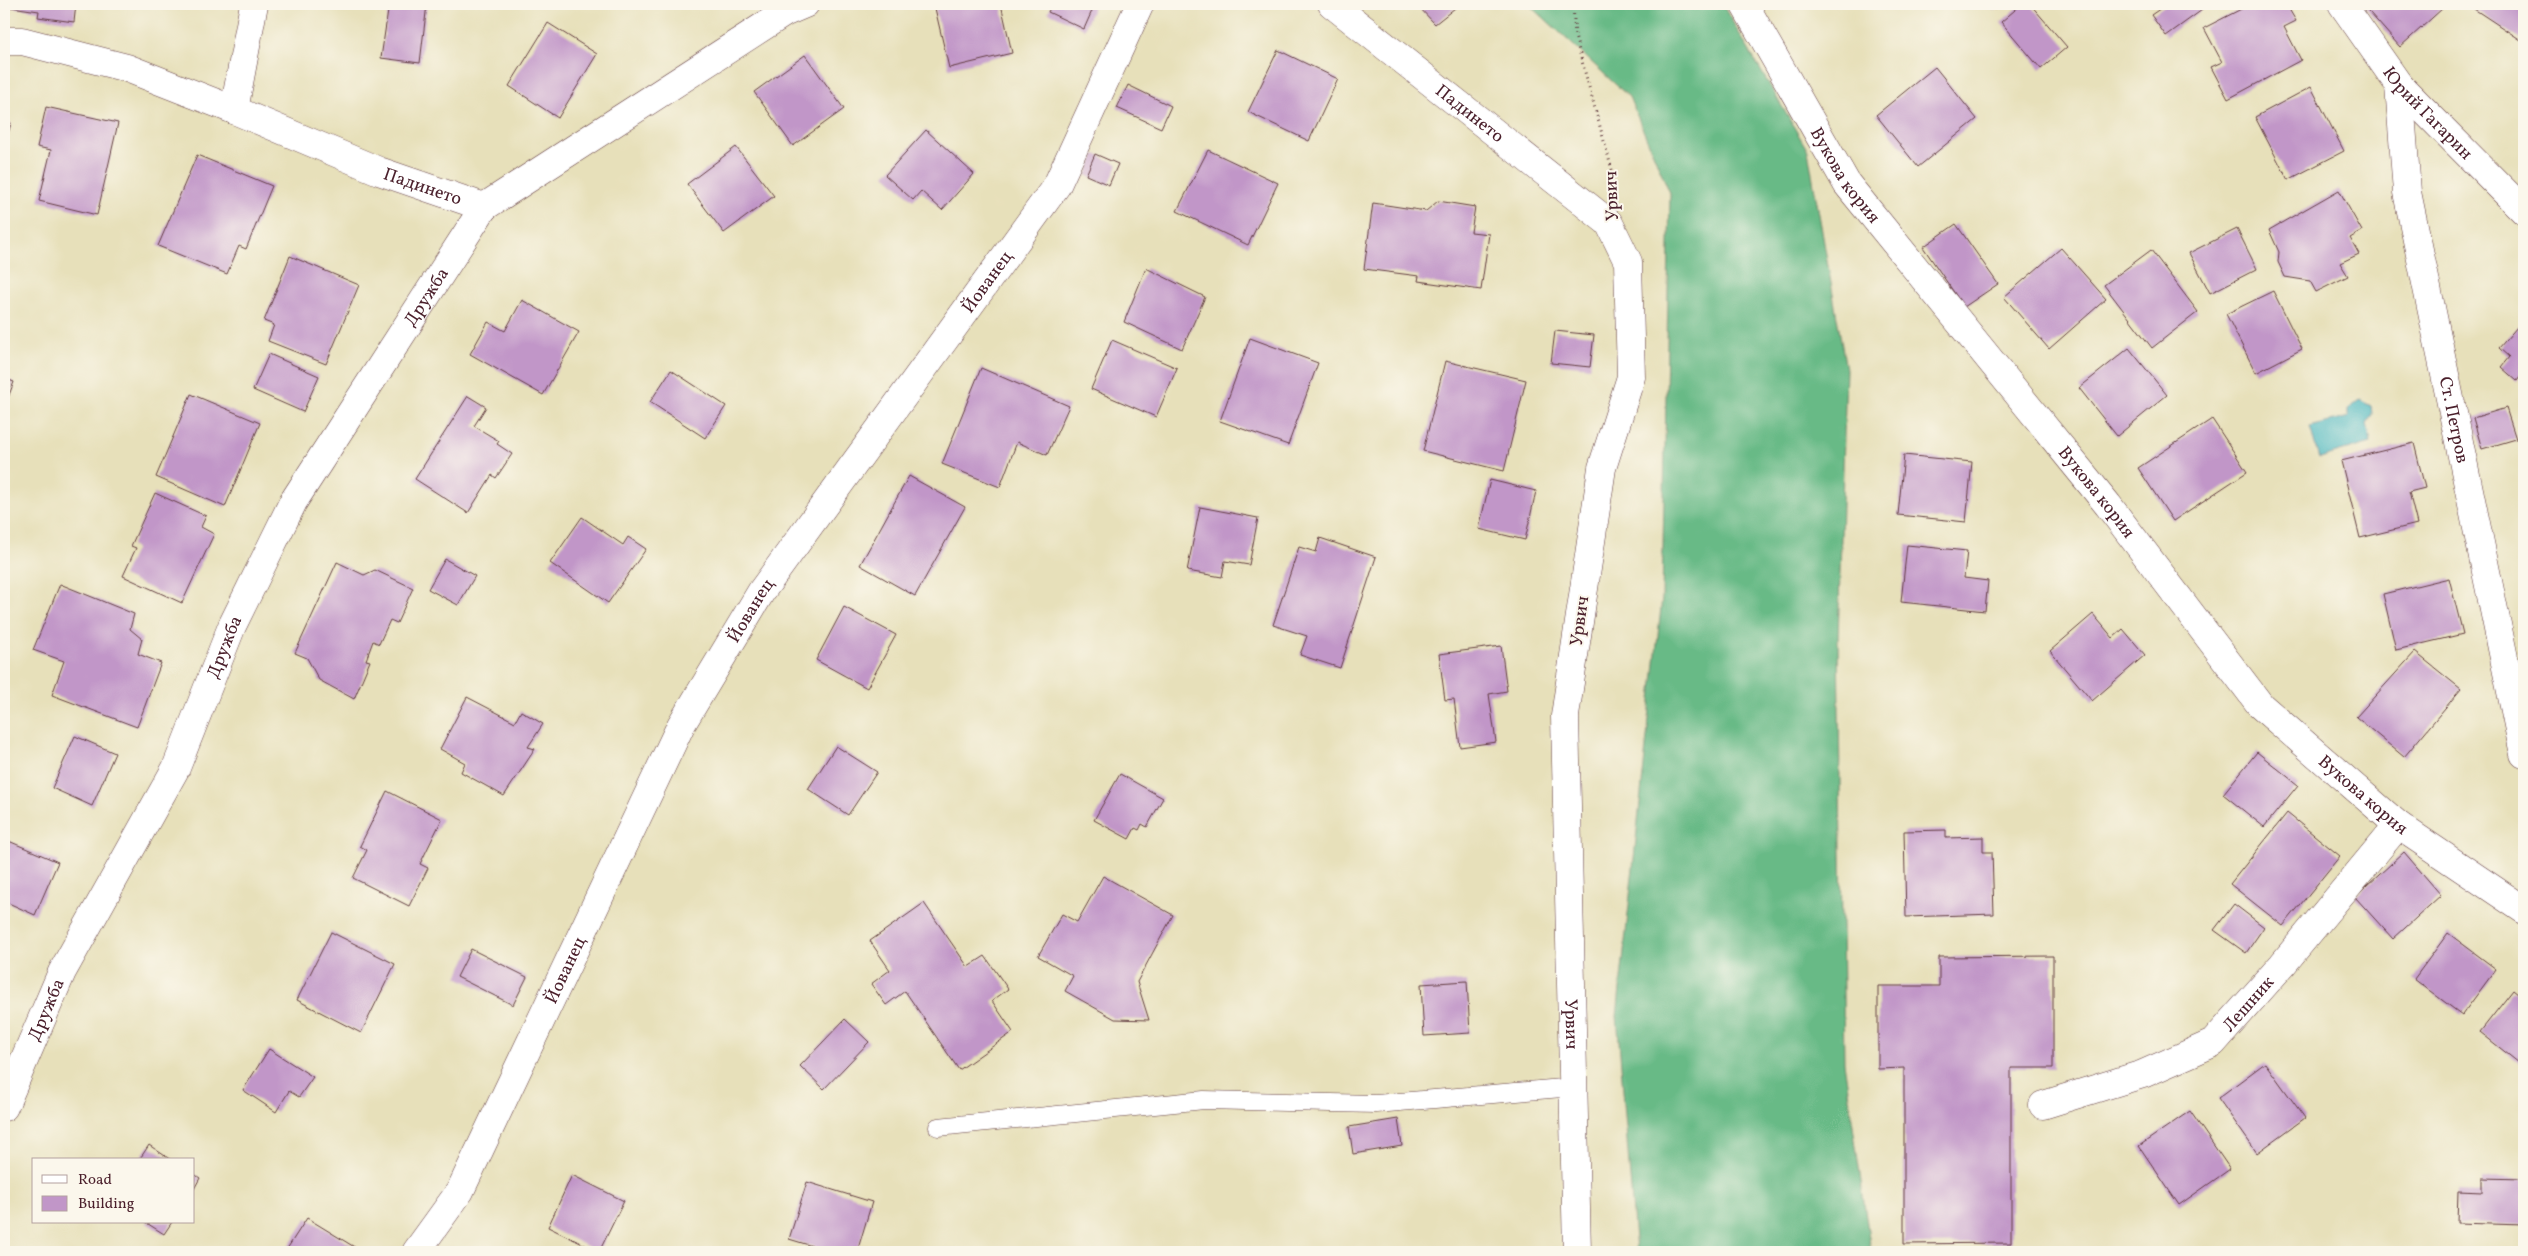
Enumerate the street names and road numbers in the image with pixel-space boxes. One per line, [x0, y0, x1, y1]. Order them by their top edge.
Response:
street label: Юрий Гагарин [2376, 62, 2477, 166]
street label: Падинето [1429, 79, 1509, 149]
street label: Вукова кория [1803, 123, 1885, 229]
street label: Падинето [380, 162, 465, 212]
street label: Урвич [1599, 170, 1626, 222]
street label: Йованец [957, 246, 1019, 319]
street label: Дружба [399, 263, 456, 332]
street label: Ст. Петров [2432, 375, 2474, 466]
street label: Вукова кория [2051, 442, 2140, 544]
street label: Йованец [722, 574, 781, 648]
street label: Урвич [1565, 594, 1596, 648]
street label: Дружба [202, 612, 249, 682]
street label: Вукова кория [2312, 750, 2412, 842]
street label: Йованец [540, 933, 593, 1008]
street label: Лешник [2217, 971, 2281, 1038]
street label: Дружба [23, 975, 72, 1045]
street label: Урвич [1557, 999, 1583, 1050]

